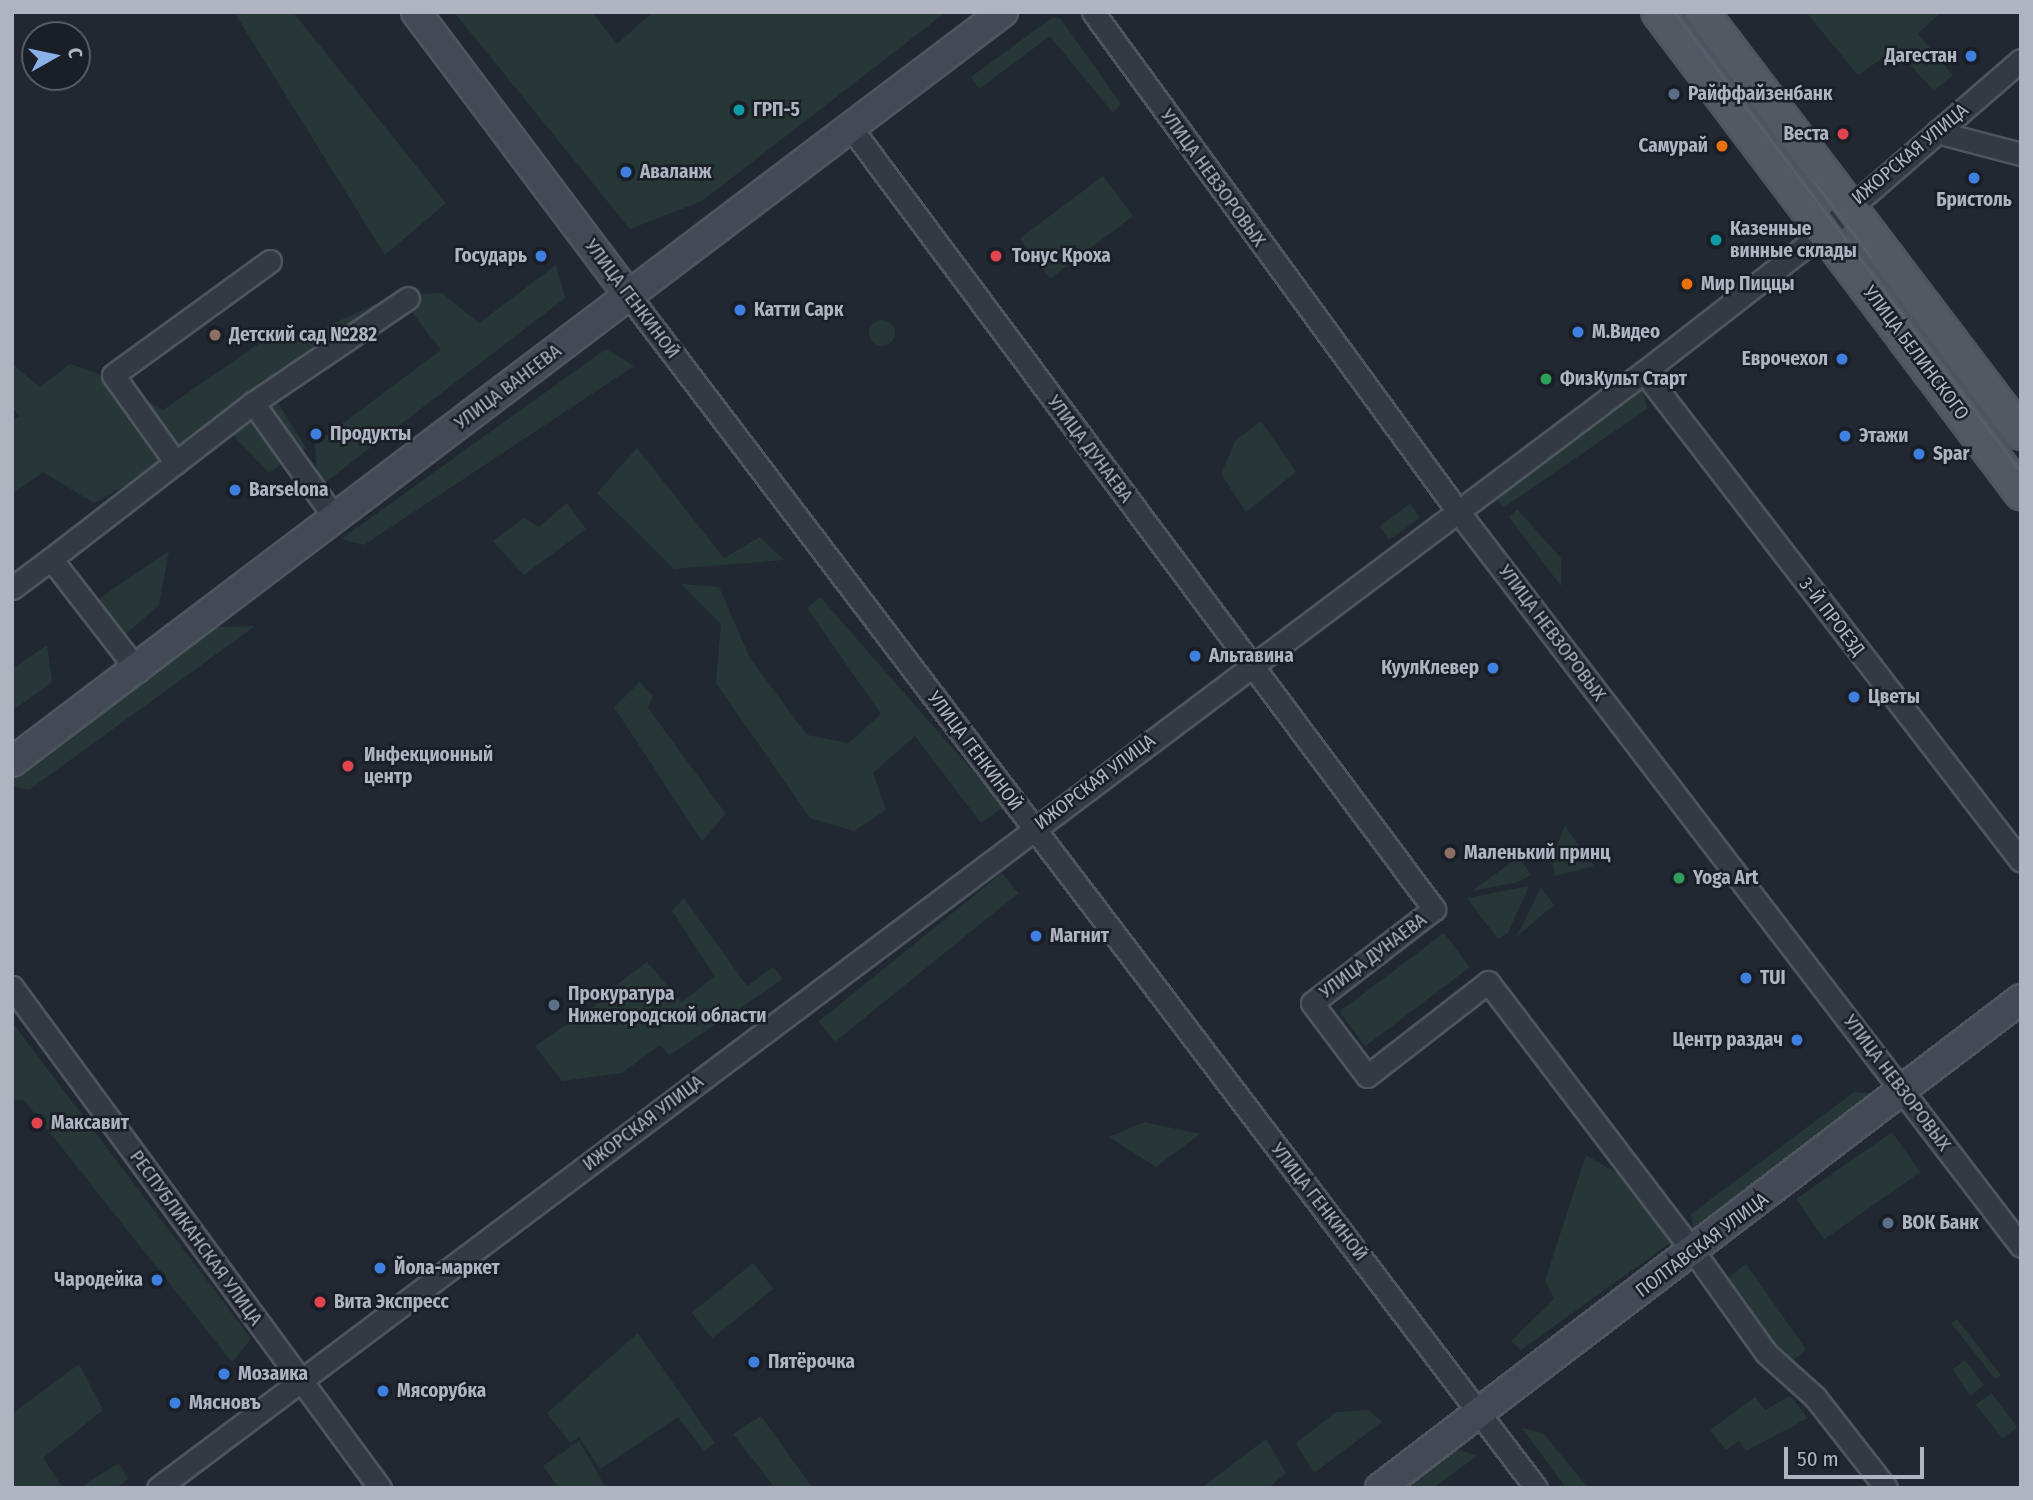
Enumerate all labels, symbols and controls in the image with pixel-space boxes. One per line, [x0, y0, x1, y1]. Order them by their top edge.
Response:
north arrow [21, 21, 91, 91]
place label: Дагестан [1885, 45, 1957, 67]
text: С [63, 46, 87, 60]
marker: Дагестан [1963, 48, 1979, 64]
place label: Райффайзенбанк [1688, 83, 1832, 105]
marker: Райффайзенбанк [1666, 86, 1682, 102]
place label: ГРП-5 [753, 99, 800, 121]
street label: ИЖОРСКАЯ УЛИЦА [1847, 99, 1973, 209]
marker: ГРП-5 [731, 102, 747, 118]
street label: УЛИЦА НЕВЗОРОВЫХ [1155, 105, 1271, 251]
place label: Веста [1783, 123, 1829, 145]
marker: Веста [1835, 126, 1851, 142]
place label: Самурай [1638, 135, 1708, 157]
marker: Самурай [1714, 138, 1730, 154]
place label: Аваланж [640, 161, 711, 183]
marker: Аваланж [618, 164, 634, 180]
marker: Бристоль [1966, 170, 1982, 186]
place label: Бристоль [1936, 189, 2012, 211]
place label: Казенные винные склады [1730, 218, 1857, 262]
marker: Казенные винные склады [1708, 232, 1724, 248]
street label: УЛИЦА ГЕНКИНОЙ [580, 235, 684, 363]
place label: Государь [455, 245, 527, 267]
place label: Тонус Кроха [1012, 245, 1111, 267]
marker: Тонус Кроха [986, 246, 1006, 266]
marker: Государь [533, 248, 549, 264]
place label: Мир Пиццы [1701, 273, 1794, 295]
marker: Мир Пиццы [1679, 276, 1695, 292]
street label: УЛИЦА БЕЛИНСКОГО [1858, 282, 1974, 424]
place label: Катти Сарк [754, 299, 843, 321]
marker: Катти Сарк [732, 302, 748, 318]
place label: М.Видео [1592, 321, 1660, 343]
place label: Детский сад №282 [229, 324, 377, 346]
marker: М.Видео [1570, 324, 1586, 340]
marker: Детский сад №282 [207, 327, 223, 343]
street label: УЛИЦА ВАНЕЕВА [450, 340, 566, 434]
place label: Еврочехол [1742, 348, 1828, 370]
marker: Еврочехол [1834, 351, 1850, 367]
place label: ФизКульт Старт [1560, 368, 1687, 390]
marker: ФизКульт Старт [1538, 371, 1554, 387]
street label: УЛИЦА ДУНАЕВА [1042, 391, 1138, 507]
place label: Продукты [330, 423, 411, 445]
place label: Этажи [1859, 425, 1908, 447]
marker: Продукты [308, 426, 324, 442]
marker: Этажи [1837, 428, 1853, 444]
place label: Spar [1933, 443, 1969, 465]
marker: Spar [1911, 446, 1927, 462]
place label: Barselona [249, 479, 328, 501]
marker: Barselona [227, 482, 243, 498]
street label: УЛИЦА НЕВЗОРОВЫХ [1493, 561, 1611, 705]
street label: 3-Й ПРОЕЗД [1794, 573, 1870, 661]
place label: Альтавина [1209, 645, 1294, 667]
marker: Альтавина [1187, 648, 1203, 664]
place label: КуулКлевер [1381, 657, 1479, 679]
marker: КуулКлевер [1485, 660, 1501, 676]
place label: Цветы [1868, 686, 1920, 708]
street label: УЛИЦА ГЕНКИНОЙ [923, 687, 1027, 815]
marker: Цветы [1846, 689, 1862, 705]
street label: ИЖОРСКАЯ УЛИЦА [1030, 729, 1160, 835]
place label: Инфекционный центр [364, 744, 493, 788]
marker: Инфекционный центр [338, 756, 358, 776]
place label: Маленький принц [1464, 842, 1610, 864]
marker: Маленький принц [1442, 845, 1458, 861]
place label: Yoga Art [1693, 867, 1759, 889]
marker: Yoga Art [1671, 870, 1687, 886]
street label: УЛИЦА ДУНАЕВА [1315, 908, 1431, 1004]
place label: Магнит [1050, 925, 1109, 947]
marker: Магнит [1028, 928, 1044, 944]
place label: TUI [1760, 967, 1786, 989]
marker: TUI [1738, 970, 1754, 986]
place label: Прокуратура Нижегородской области [568, 983, 766, 1027]
marker: Прокуратура Нижегородской области [546, 997, 562, 1013]
street label: УЛИЦА НЕВЗОРОВЫХ [1838, 1011, 1956, 1155]
place label: Центр раздач [1672, 1029, 1783, 1051]
marker: Центр раздач [1789, 1032, 1805, 1048]
street label: ИЖОРСКАЯ УЛИЦА [578, 1070, 708, 1176]
place label: Максавит [51, 1112, 129, 1134]
marker: Максавит [29, 1115, 45, 1131]
street label: УЛИЦА ГЕНКИНОЙ [1266, 1139, 1372, 1265]
street label: РЕСПУБЛИКАНСКАЯ УЛИЦА [125, 1146, 267, 1330]
street label: ПОЛТАВСКАЯ УЛИЦА [1631, 1188, 1773, 1302]
place label: ВОК Банк [1902, 1212, 1979, 1234]
marker: ВОК Банк [1880, 1215, 1896, 1231]
place label: Йола-маркет [394, 1257, 500, 1279]
marker: Йола-маркет [372, 1260, 388, 1276]
place label: Чародейка [55, 1269, 143, 1291]
marker: Чародейка [149, 1272, 165, 1288]
place label: Вита Экспресс [334, 1291, 449, 1313]
marker: Вита Экспресс [312, 1294, 328, 1310]
place label: Пятёрочка [768, 1351, 855, 1373]
marker: Пятёрочка [746, 1354, 762, 1370]
place label: Мозаика [238, 1363, 308, 1385]
marker: Мозаика [216, 1366, 232, 1382]
place label: Мясорубка [397, 1380, 486, 1402]
marker: Мясорубка [375, 1383, 391, 1399]
place label: Мясновъ [189, 1392, 261, 1414]
marker: Мясновъ [167, 1395, 183, 1411]
scale bar [1788, 1434, 1928, 1478]
text: 50 m [1797, 1446, 1839, 1472]

